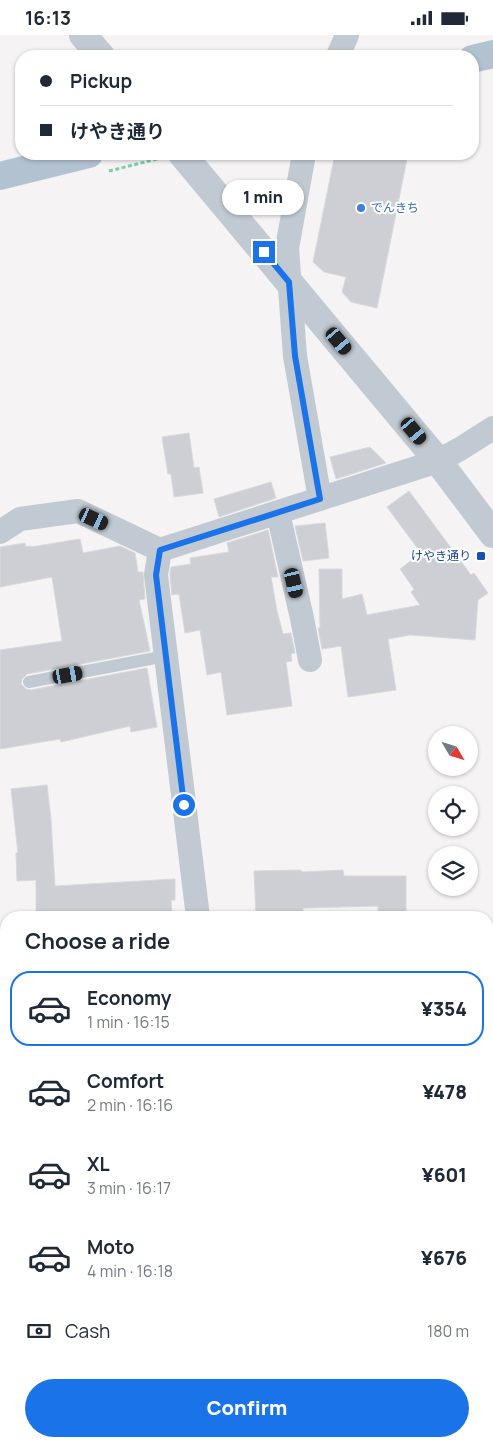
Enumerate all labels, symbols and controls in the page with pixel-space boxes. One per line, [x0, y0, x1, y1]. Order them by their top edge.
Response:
text: 16:13 [25, 5, 71, 31]
text: Pickup [70, 68, 132, 94]
text: けやき通り [70, 118, 165, 144]
callout: 1 min [223, 179, 305, 215]
text: 1 min [243, 186, 283, 208]
place label: でんきち [371, 199, 419, 216]
marker: でんきち [355, 202, 367, 214]
route end [253, 241, 275, 263]
car [323, 325, 354, 357]
car [398, 415, 429, 447]
car [77, 506, 110, 532]
place label: けやき通り [411, 547, 471, 564]
marker: けやき通り [475, 550, 487, 562]
car [283, 567, 304, 599]
car [51, 665, 84, 685]
north arrow [428, 726, 478, 776]
map controls [428, 726, 478, 896]
button: locate [428, 786, 478, 836]
route start [173, 794, 195, 816]
button: layers [428, 846, 478, 896]
text: Choose a ride [25, 926, 170, 956]
text: Economy [87, 985, 171, 1011]
icon: car [27, 986, 72, 1031]
text: ¥354 [421, 996, 467, 1022]
text: 1 min · 16:15 [87, 1011, 170, 1033]
text: Comfort [87, 1068, 164, 1094]
icon: car [27, 1069, 72, 1114]
text: ¥478 [423, 1079, 467, 1105]
text: 2 min · 16:16 [87, 1094, 173, 1116]
text: XL [87, 1151, 110, 1177]
icon: car [27, 1152, 72, 1197]
text: ¥601 [422, 1162, 467, 1188]
text: 3 min · 16:17 [87, 1177, 171, 1199]
text: Moto [87, 1234, 134, 1260]
icon: car [27, 1235, 72, 1280]
text: ¥676 [421, 1245, 467, 1271]
text: 4 min · 16:18 [87, 1260, 173, 1282]
icon: cash [25, 1317, 53, 1345]
text: Cash [65, 1318, 110, 1344]
text: 180 m [427, 1320, 469, 1342]
button: Confirm [25, 1379, 469, 1437]

